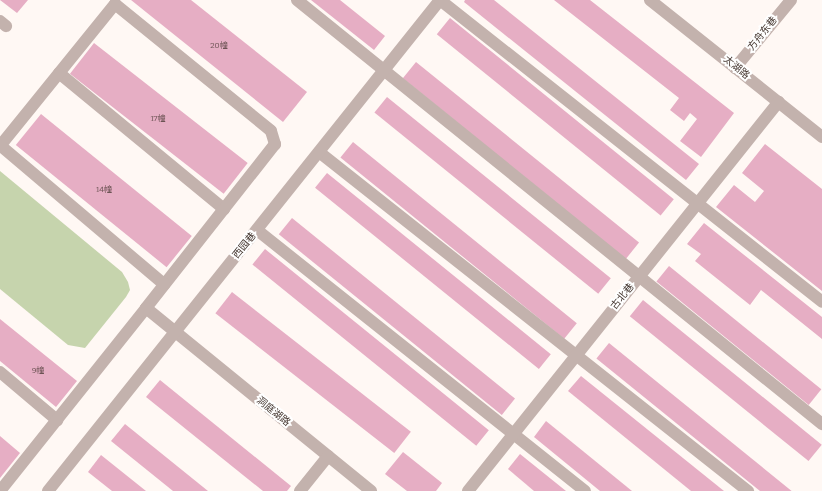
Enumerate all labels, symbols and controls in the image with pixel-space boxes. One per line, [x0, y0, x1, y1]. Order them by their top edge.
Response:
street label: 方舟东巷 [746, 15, 780, 53]
house number: 20幢 [210, 41, 228, 51]
street label: 太湖路 [721, 54, 751, 82]
house number: 17幢 [150, 114, 166, 124]
house number: 14幢 [96, 185, 112, 195]
street label: 西园巷 [231, 231, 259, 261]
street label: 古北巷 [609, 282, 637, 312]
house number: 9幢 [32, 366, 44, 376]
street label: 洞庭湖路 [254, 395, 292, 429]

